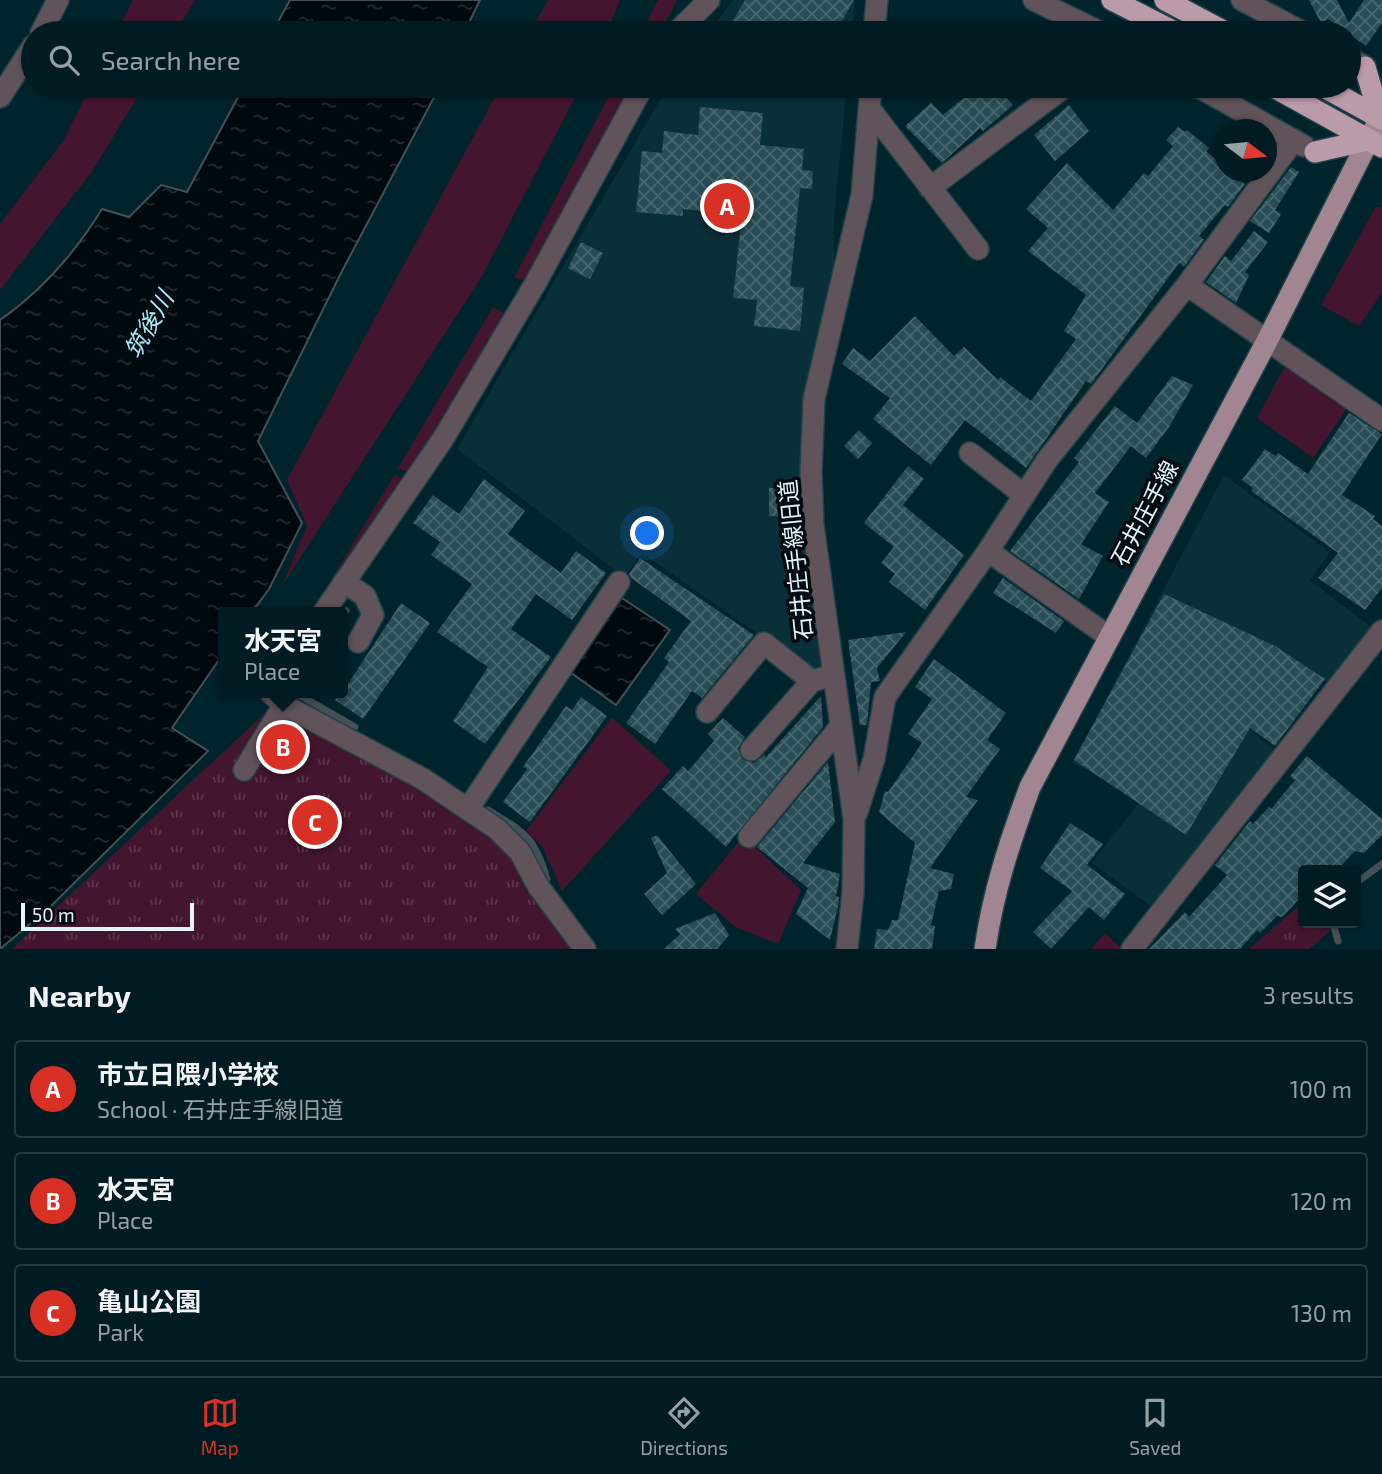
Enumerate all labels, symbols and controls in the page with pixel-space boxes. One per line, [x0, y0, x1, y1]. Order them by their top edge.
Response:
search box [21, 21, 1361, 98]
icon: search [45, 41, 83, 79]
text: Search here [101, 44, 241, 75]
north arrow [1214, 119, 1277, 182]
pin: A [704, 180, 750, 232]
water label: 筑後川 [117, 283, 180, 362]
street label: 石井庄手線 [1105, 456, 1183, 570]
street label: 石井庄手線旧道 [773, 478, 817, 642]
your location [630, 516, 664, 550]
popup [218, 607, 348, 698]
text: 水天宮 [244, 624, 322, 655]
text: Place [244, 657, 300, 685]
pin: B [260, 721, 306, 773]
pin: C [292, 796, 338, 848]
map controls [1298, 865, 1361, 928]
button: layers [1298, 865, 1361, 928]
scale bar [21, 900, 194, 932]
text: 50 m [32, 903, 75, 926]
text: Nearby [28, 977, 131, 1013]
text: 3 results [1263, 981, 1354, 1009]
text: 市立日隈小学校 [97, 1058, 279, 1089]
text: A [45, 1075, 61, 1103]
text: 100 m [1290, 1075, 1352, 1103]
text: School · 石井庄手線旧道 [97, 1095, 344, 1123]
text: 水天宮 [97, 1173, 175, 1204]
text: B [46, 1187, 60, 1215]
text: 120 m [1291, 1187, 1352, 1215]
text: Place [97, 1206, 153, 1234]
text: 亀山公園 [97, 1285, 201, 1316]
text: C [46, 1299, 60, 1327]
text: 130 m [1291, 1299, 1352, 1327]
text: Park [97, 1318, 144, 1346]
tab: Map [201, 1394, 239, 1459]
tab: Directions [640, 1394, 728, 1459]
tab: Saved [1129, 1394, 1181, 1459]

